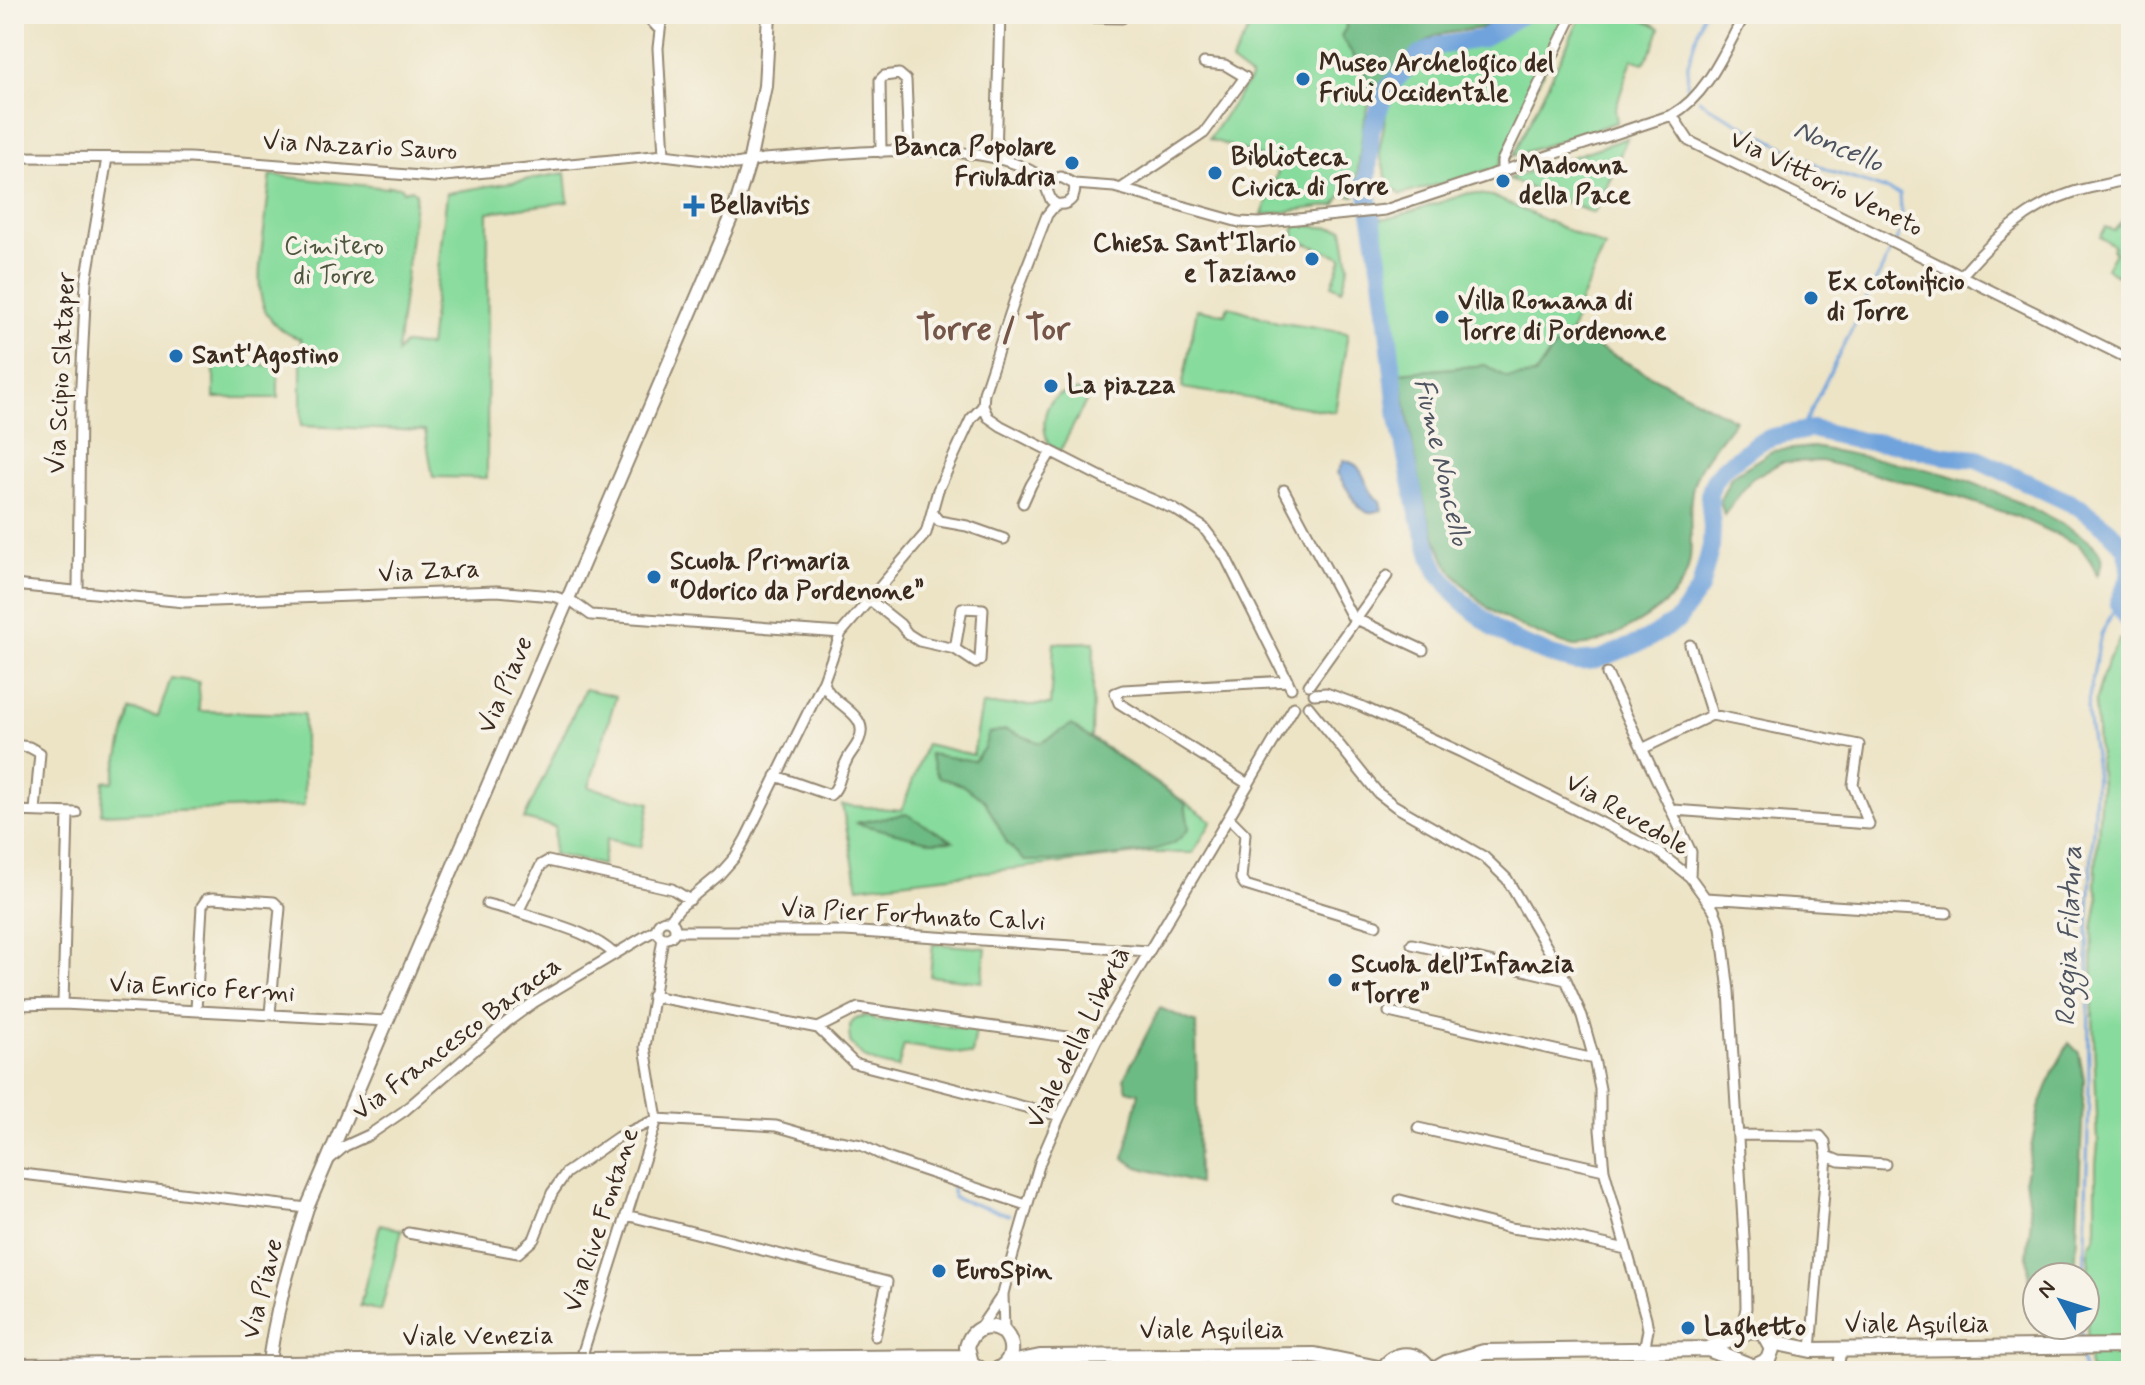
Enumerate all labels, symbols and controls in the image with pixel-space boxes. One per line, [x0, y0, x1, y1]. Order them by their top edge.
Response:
place label: Museo Archelogico del Friuli Occidentale [1319, 47, 1554, 111]
marker: Museo Archelogico del Friuli Occidentale [1294, 70, 1312, 88]
water label: Noncello [1788, 112, 1889, 183]
street label: Via Vittorio Veneto [1724, 122, 1928, 246]
street label: Via Nazario Sauro [262, 125, 458, 169]
place label: Banca Popolare Friuladria [894, 131, 1056, 195]
place label: Biblioteca Civica di Torre [1231, 141, 1388, 205]
place label: Madonna della Pace [1519, 149, 1631, 213]
marker: Banca Popolare Friuladria [1063, 154, 1081, 172]
marker: Biblioteca Civica di Torre [1206, 164, 1224, 182]
marker: Madonna della Pace [1494, 172, 1512, 190]
place label: Bellavitis [710, 189, 810, 223]
marker: Bellavitis [685, 197, 703, 215]
place label: Chiesa Sant'Ilario e Taziano [1093, 227, 1296, 291]
park label: Cimitero di Torre [284, 230, 384, 294]
marker: Chiesa Sant'Ilario e Taziano [1303, 250, 1321, 268]
place label: Ex cotonificio di Torre [1827, 266, 1965, 330]
street label: Via Scipio Slataper [40, 271, 84, 475]
place label: Villa Romana di Torre di Pordenone [1458, 285, 1667, 349]
marker: Ex cotonificio di Torre [1802, 289, 1820, 307]
district label: Torre / Tor [916, 307, 1071, 352]
marker: Villa Romana di Torre di Pordenone [1433, 308, 1451, 326]
place label: Sant'Agostino [192, 339, 339, 374]
marker: Sant'Agostino [167, 347, 185, 365]
place label: La piazza [1067, 369, 1176, 403]
water label: Fiume Noncello [1404, 375, 1478, 550]
marker: La piazza [1042, 377, 1060, 395]
place label: Scuola Primaria “Odorico da Pordenone” [670, 545, 924, 609]
street label: Via Zara [377, 552, 481, 592]
marker: Scuola Primaria “Odorico da Pordenone” [645, 568, 663, 586]
street label: Via Piave [470, 631, 542, 739]
street label: Via Revedole [1559, 766, 1695, 864]
water label: Roggia Filatura [2048, 845, 2095, 1027]
street label: Via Pier Fortunato Calvi [780, 892, 1046, 940]
street label: Viale della Libertà [1019, 941, 1139, 1135]
place label: Scuola dell’Infanzia “Torre” [1351, 948, 1574, 1012]
street label: Via Francesco Baracca [346, 949, 568, 1129]
street label: Via Enrico Fermi [108, 967, 296, 1011]
marker: Scuola dell’Infanzia “Torre” [1326, 971, 1344, 989]
street label: Via Rive Fontane [556, 1123, 648, 1317]
street label: Via Piave [234, 1235, 292, 1343]
place label: EuroSpin [955, 1254, 1053, 1288]
north arrow [2021, 1261, 2101, 1341]
marker: EuroSpin [930, 1262, 948, 1280]
text: N [2032, 1275, 2063, 1304]
street label: Viale Aquileia [1845, 1308, 1989, 1342]
place label: Laghetto [1704, 1311, 1806, 1348]
street label: Viale Aquileia [1140, 1314, 1284, 1348]
street label: Viale Venezia [402, 1319, 554, 1355]
marker: Laghetto [1679, 1319, 1697, 1337]

